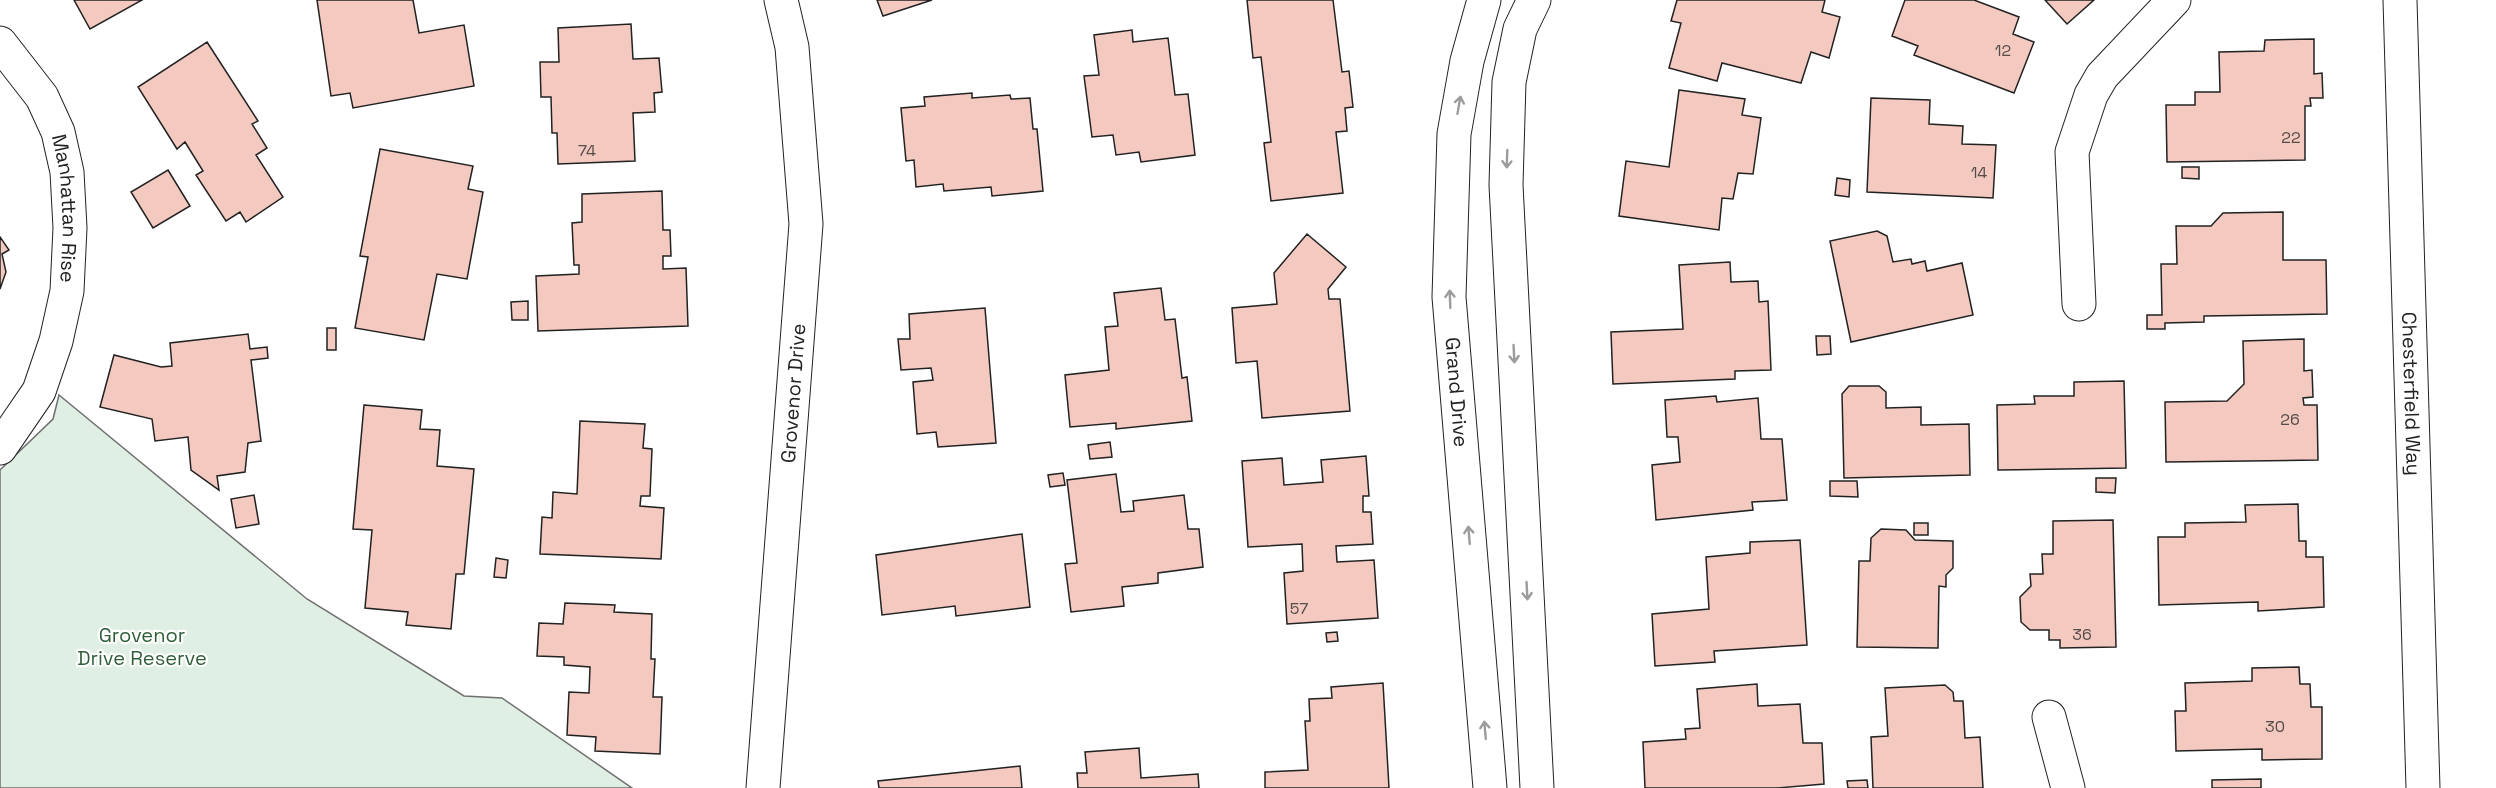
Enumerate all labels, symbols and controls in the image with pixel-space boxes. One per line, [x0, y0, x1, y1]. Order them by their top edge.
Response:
house number: 12 [1995, 40, 2011, 61]
one-way arrow [1454, 95, 1465, 115]
house number: 22 [2281, 127, 2301, 148]
street label: Manhattan Rise [46, 132, 83, 283]
house number: 74 [578, 140, 596, 161]
one-way arrow [1501, 149, 1512, 169]
house number: 14 [1971, 162, 1987, 183]
one-way arrow [1444, 290, 1456, 310]
street label: Chesterfield Way [2396, 311, 2427, 476]
street label: Grovenor Drive [775, 322, 811, 464]
street label: Grand Drive [1439, 336, 1474, 448]
one-way arrow [1509, 344, 1520, 363]
house number: 26 [2280, 409, 2300, 430]
one-way arrow [1463, 526, 1474, 546]
one-way arrow [1521, 580, 1532, 600]
house number: 57 [1290, 598, 1308, 619]
park label: Grovenor Drive Reserve [77, 622, 207, 671]
house number: 36 [2072, 624, 2092, 645]
house number: 30 [2265, 716, 2285, 737]
one-way arrow [1479, 720, 1490, 740]

